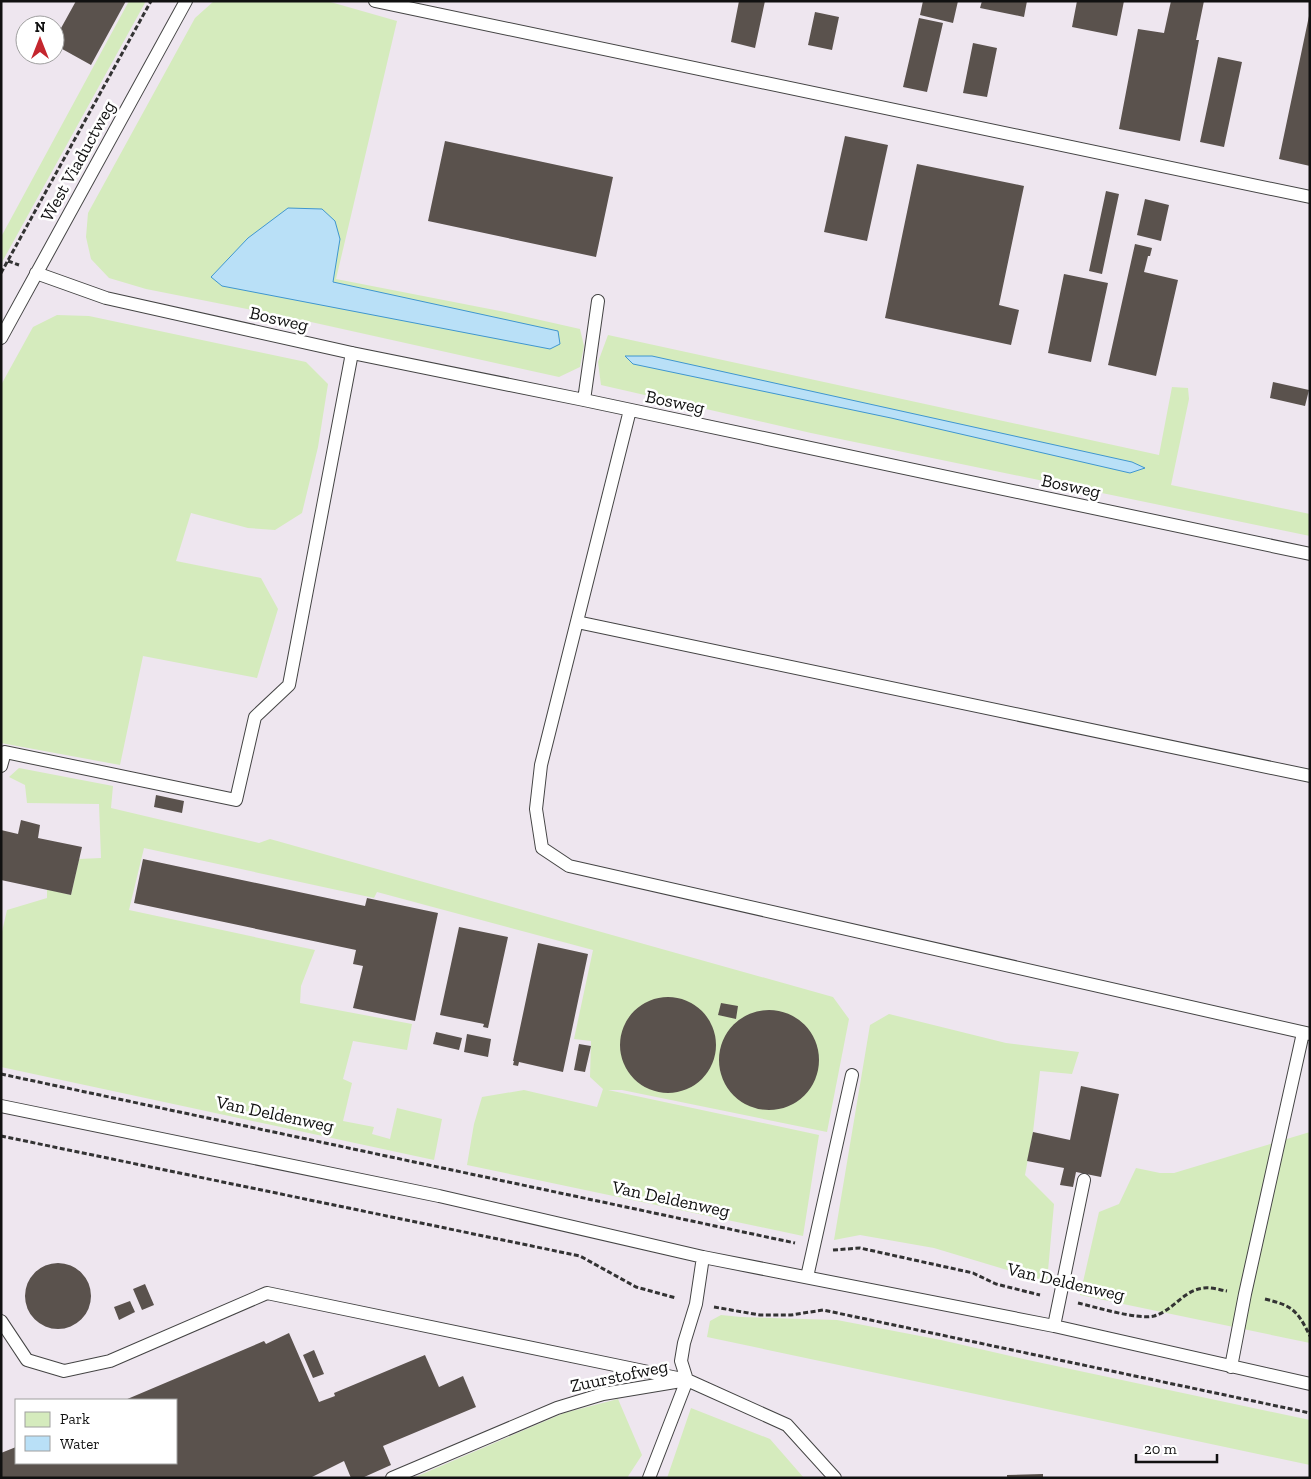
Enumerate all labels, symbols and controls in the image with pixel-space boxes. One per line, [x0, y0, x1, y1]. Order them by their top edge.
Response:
north arrow [15, 15, 65, 65]
text: N [35, 19, 46, 36]
street label: West Viaductweg [36, 97, 120, 225]
street label: Bosweg [247, 302, 311, 336]
street label: Bosweg [643, 385, 707, 419]
street label: Bosweg [1039, 469, 1103, 503]
street label: Van Deldenweg [213, 1091, 336, 1137]
street label: Van Deldenweg [609, 1176, 732, 1222]
street label: Van Deldenweg [1004, 1258, 1127, 1306]
street label: Zuurstofweg [568, 1355, 670, 1397]
legend [15, 1399, 178, 1464]
text: Park [60, 1410, 90, 1428]
scale bar [1136, 1432, 1217, 1464]
text: Water [60, 1435, 100, 1453]
text: 20 m [1144, 1440, 1177, 1458]

